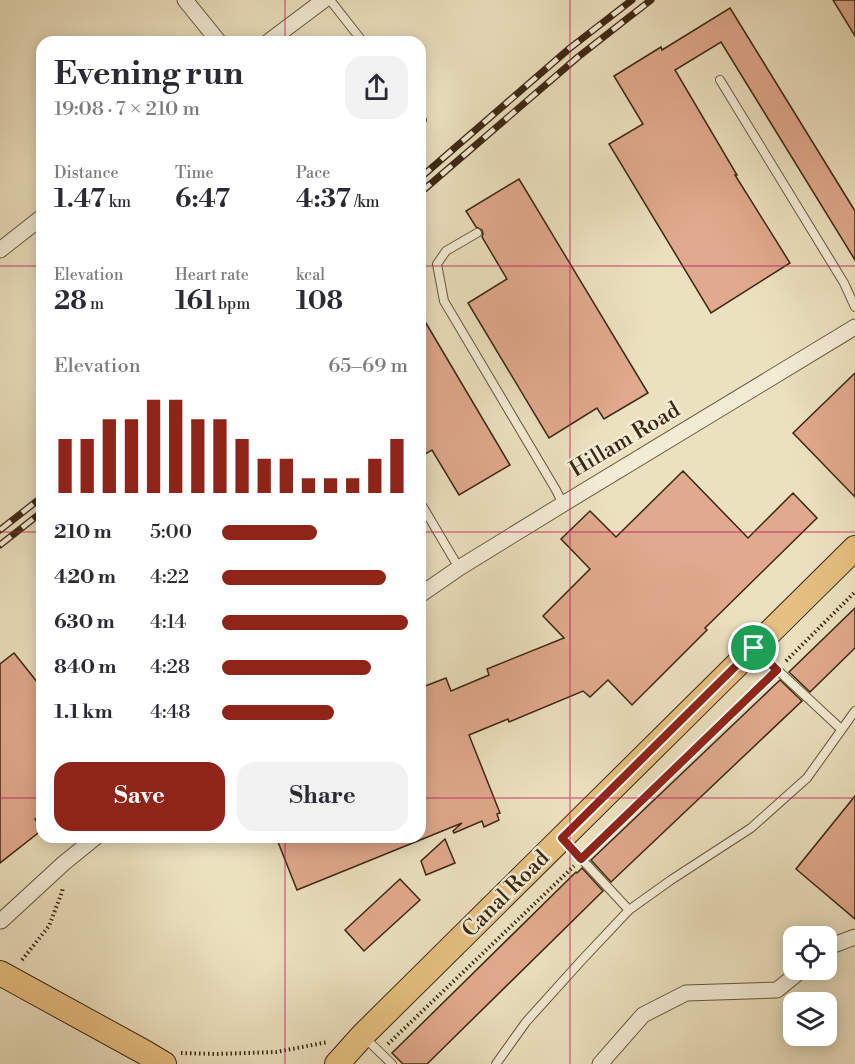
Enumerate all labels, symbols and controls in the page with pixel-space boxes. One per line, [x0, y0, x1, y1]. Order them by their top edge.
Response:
text: Evening run [54, 54, 243, 95]
button: share [345, 56, 408, 119]
text: 19:08 · 7 × 210 m [54, 97, 200, 122]
text: Distance [54, 163, 119, 183]
text: Time [175, 163, 214, 183]
text: Pace [296, 163, 330, 183]
text: 1.47 [54, 183, 105, 215]
text: 6:47 [175, 183, 230, 215]
text: 4:37 [296, 183, 351, 215]
text: km [105, 192, 131, 212]
text: /km [351, 192, 380, 212]
text: Elevation [54, 265, 123, 285]
text: Heart rate [175, 265, 249, 285]
text: kcal [296, 265, 325, 285]
text: 28 [54, 285, 87, 317]
text: 161 [175, 285, 215, 317]
text: 108 [296, 285, 343, 317]
text: m [87, 294, 104, 314]
text: bpm [215, 294, 250, 314]
text: Elevation [54, 354, 141, 379]
text: 65–69 m [328, 354, 408, 379]
street label: Hillam Road [565, 396, 685, 483]
text: 210 m [54, 520, 112, 545]
text: 5:00 [150, 520, 192, 545]
text: 420 m [54, 565, 116, 590]
text: 4:22 [150, 565, 189, 590]
text: 630 m [54, 610, 115, 635]
text: 4:14 [150, 610, 186, 635]
pin [728, 622, 779, 673]
icon: arrive [737, 631, 770, 664]
text: 840 m [54, 655, 116, 680]
text: 4:28 [150, 655, 190, 680]
text: 1.1 km [54, 700, 113, 725]
text: 4:48 [150, 700, 191, 725]
button: Save [54, 762, 225, 831]
button: Share [237, 762, 408, 831]
street label: Canal Road [457, 844, 556, 943]
map controls [783, 926, 837, 1046]
button: locate [783, 926, 837, 980]
button: layers [783, 992, 837, 1046]

